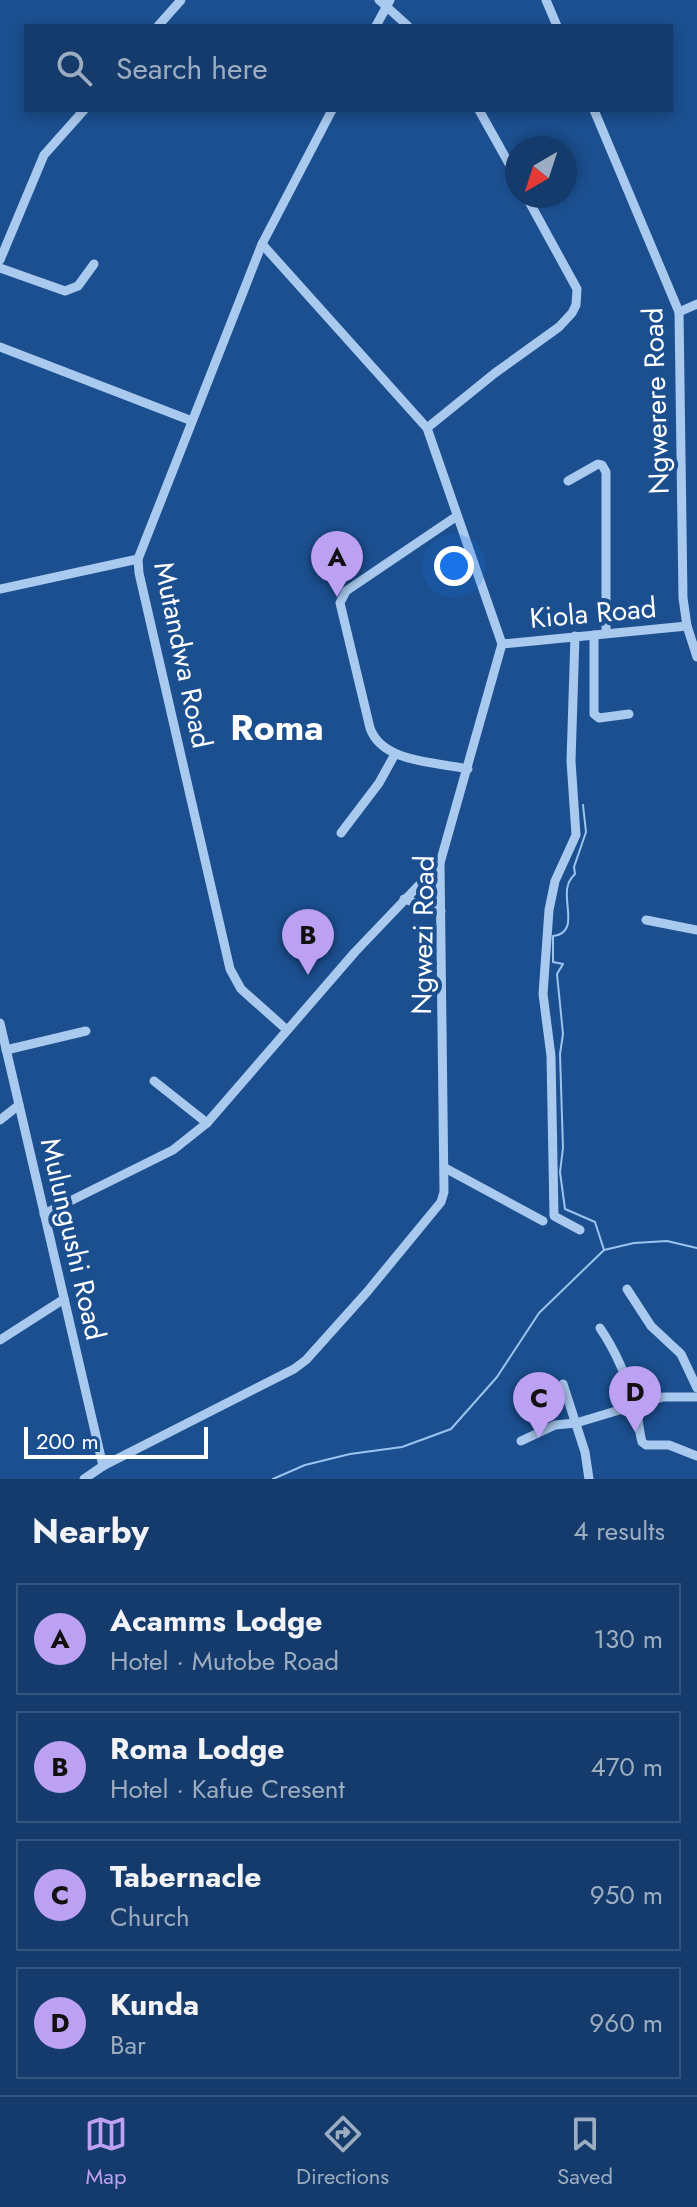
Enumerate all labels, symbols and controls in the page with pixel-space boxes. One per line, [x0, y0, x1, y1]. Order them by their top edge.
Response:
search box [24, 24, 673, 112]
icon: search [52, 46, 96, 90]
text: Search here [116, 47, 268, 90]
north arrow [505, 136, 577, 208]
street label: Ngwerere Road [632, 307, 680, 495]
pin: A [311, 531, 363, 597]
your location [434, 546, 474, 586]
street label: Mutandwa Road [143, 558, 223, 752]
street label: Kiola Road [528, 587, 658, 639]
district label: Roma [230, 701, 324, 753]
street label: Ngwezi Road [401, 855, 445, 1015]
pin: B [282, 909, 334, 975]
street label: Mulungushi Road [30, 1134, 116, 1344]
pin: D [609, 1366, 661, 1432]
pin: C [513, 1372, 565, 1438]
scale bar [24, 1423, 208, 1459]
text: 200 m [36, 1425, 99, 1457]
text: Nearby [32, 1507, 149, 1556]
text: 4 results [573, 1512, 665, 1550]
text: Acamms Lodge [110, 1599, 322, 1642]
text: A [50, 1620, 70, 1658]
text: 130 m [593, 1620, 663, 1658]
text: Hotel · Mutobe Road [110, 1642, 339, 1680]
text: Roma Lodge [110, 1727, 284, 1770]
text: B [51, 1748, 69, 1786]
text: 470 m [591, 1748, 663, 1786]
text: Hotel · Kafue Cresent [110, 1770, 345, 1808]
text: Tabernacle [110, 1855, 262, 1898]
text: C [51, 1876, 69, 1914]
text: 950 m [590, 1876, 663, 1914]
text: Church [110, 1898, 190, 1936]
text: Kunda [110, 1983, 199, 2026]
text: D [50, 2004, 70, 2042]
text: 960 m [589, 2004, 663, 2042]
text: Bar [110, 2026, 146, 2064]
tab: Map [84, 2112, 128, 2192]
tab: Directions [296, 2112, 389, 2192]
tab: Saved [557, 2112, 613, 2192]

